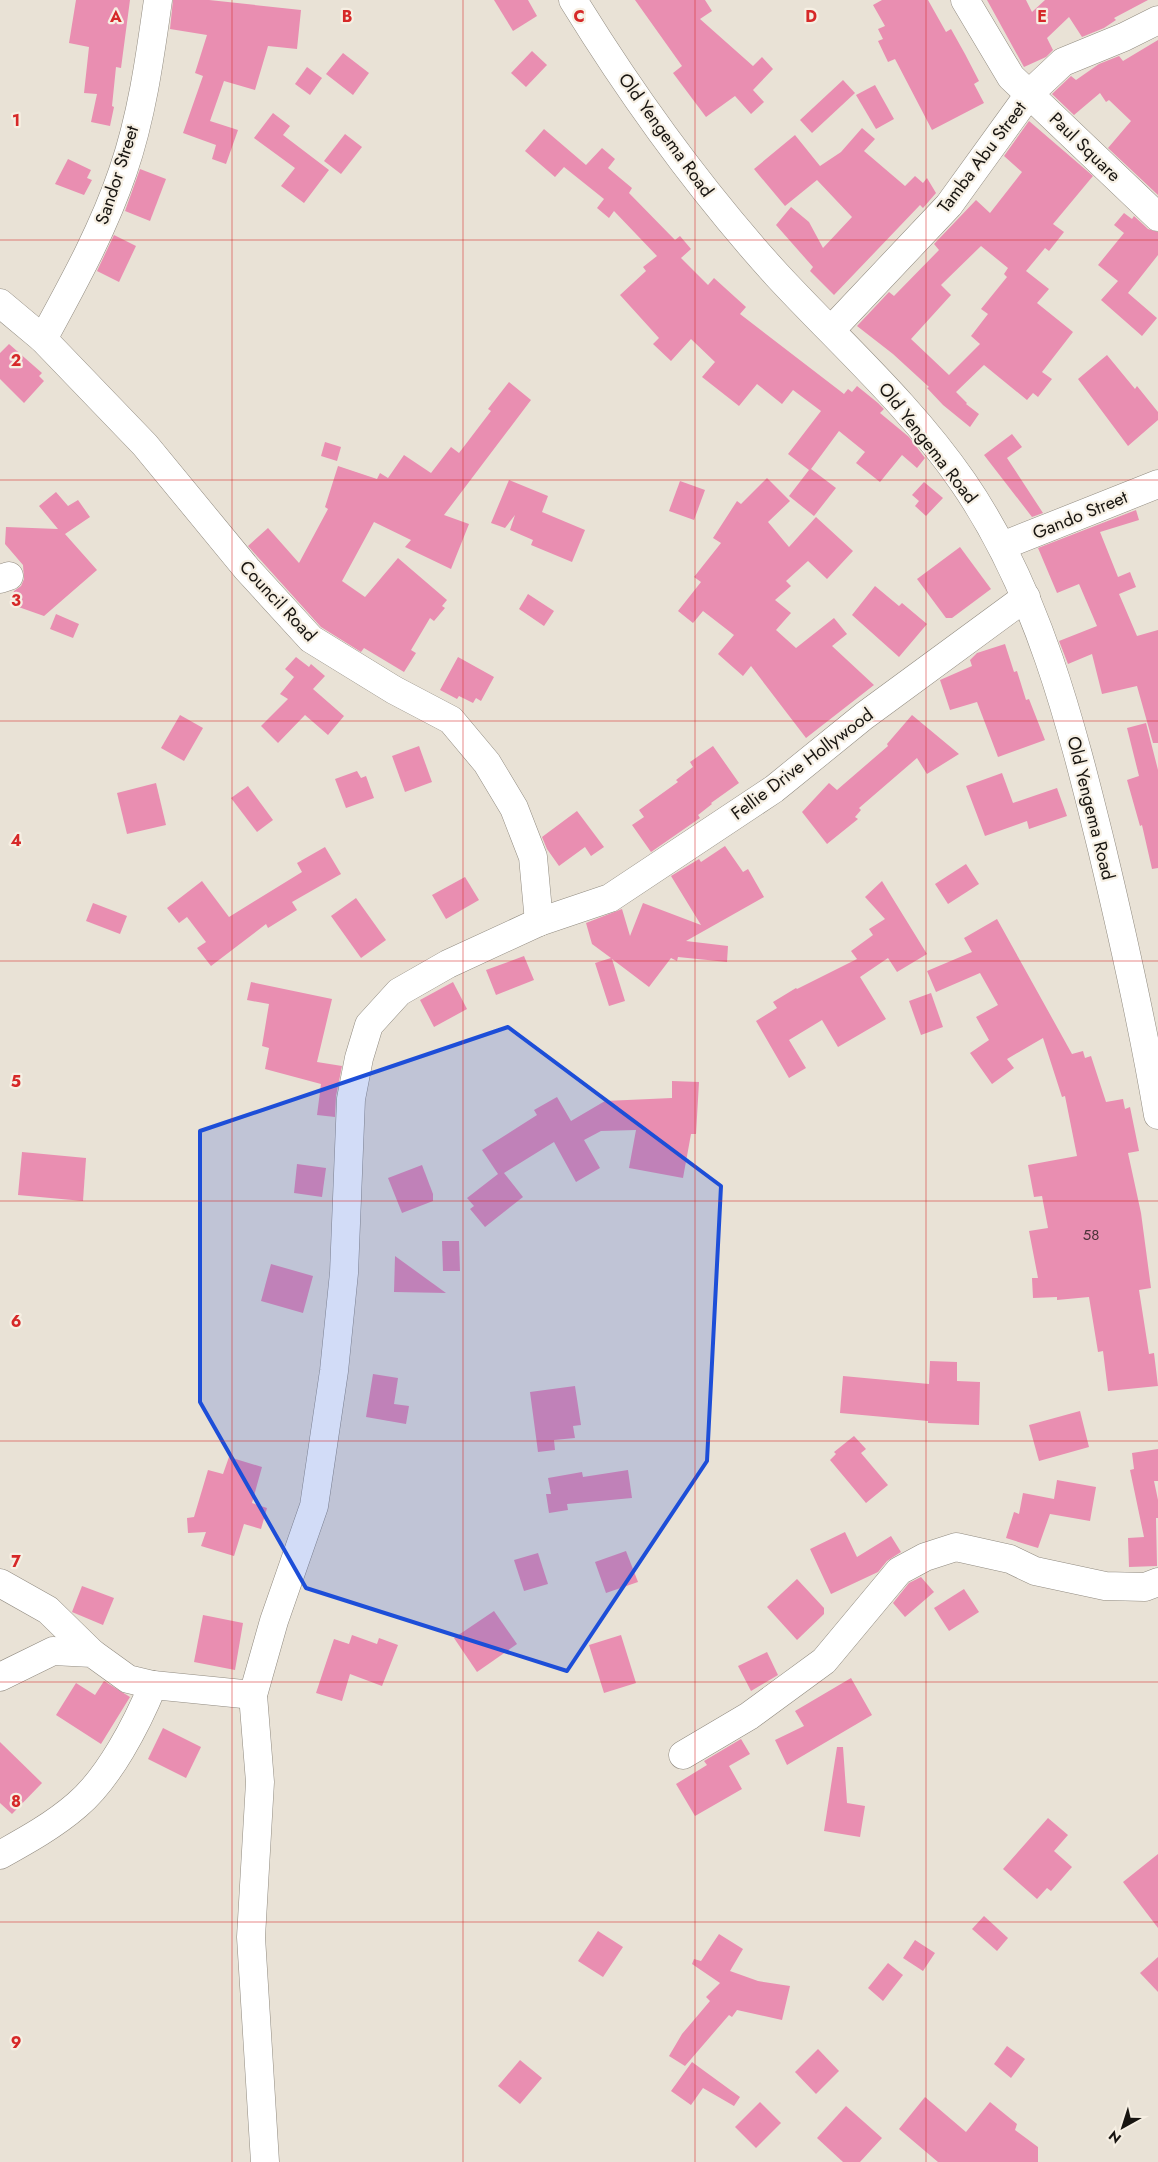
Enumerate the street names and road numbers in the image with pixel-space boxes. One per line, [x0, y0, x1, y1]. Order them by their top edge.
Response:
street label: Old Yengema Road [612, 68, 720, 202]
street label: Tamba Abu Street [931, 95, 1033, 218]
street label: Paul Square [1043, 106, 1127, 188]
street label: Sandor Street [89, 122, 145, 228]
street label: Old Yengema Road [872, 377, 984, 509]
street label: Gando Street [1029, 484, 1132, 546]
street label: Council Road [233, 555, 323, 647]
street label: Fellie Drive Hollywood [725, 702, 879, 826]
street label: Old Yengema Road [1061, 733, 1121, 883]

